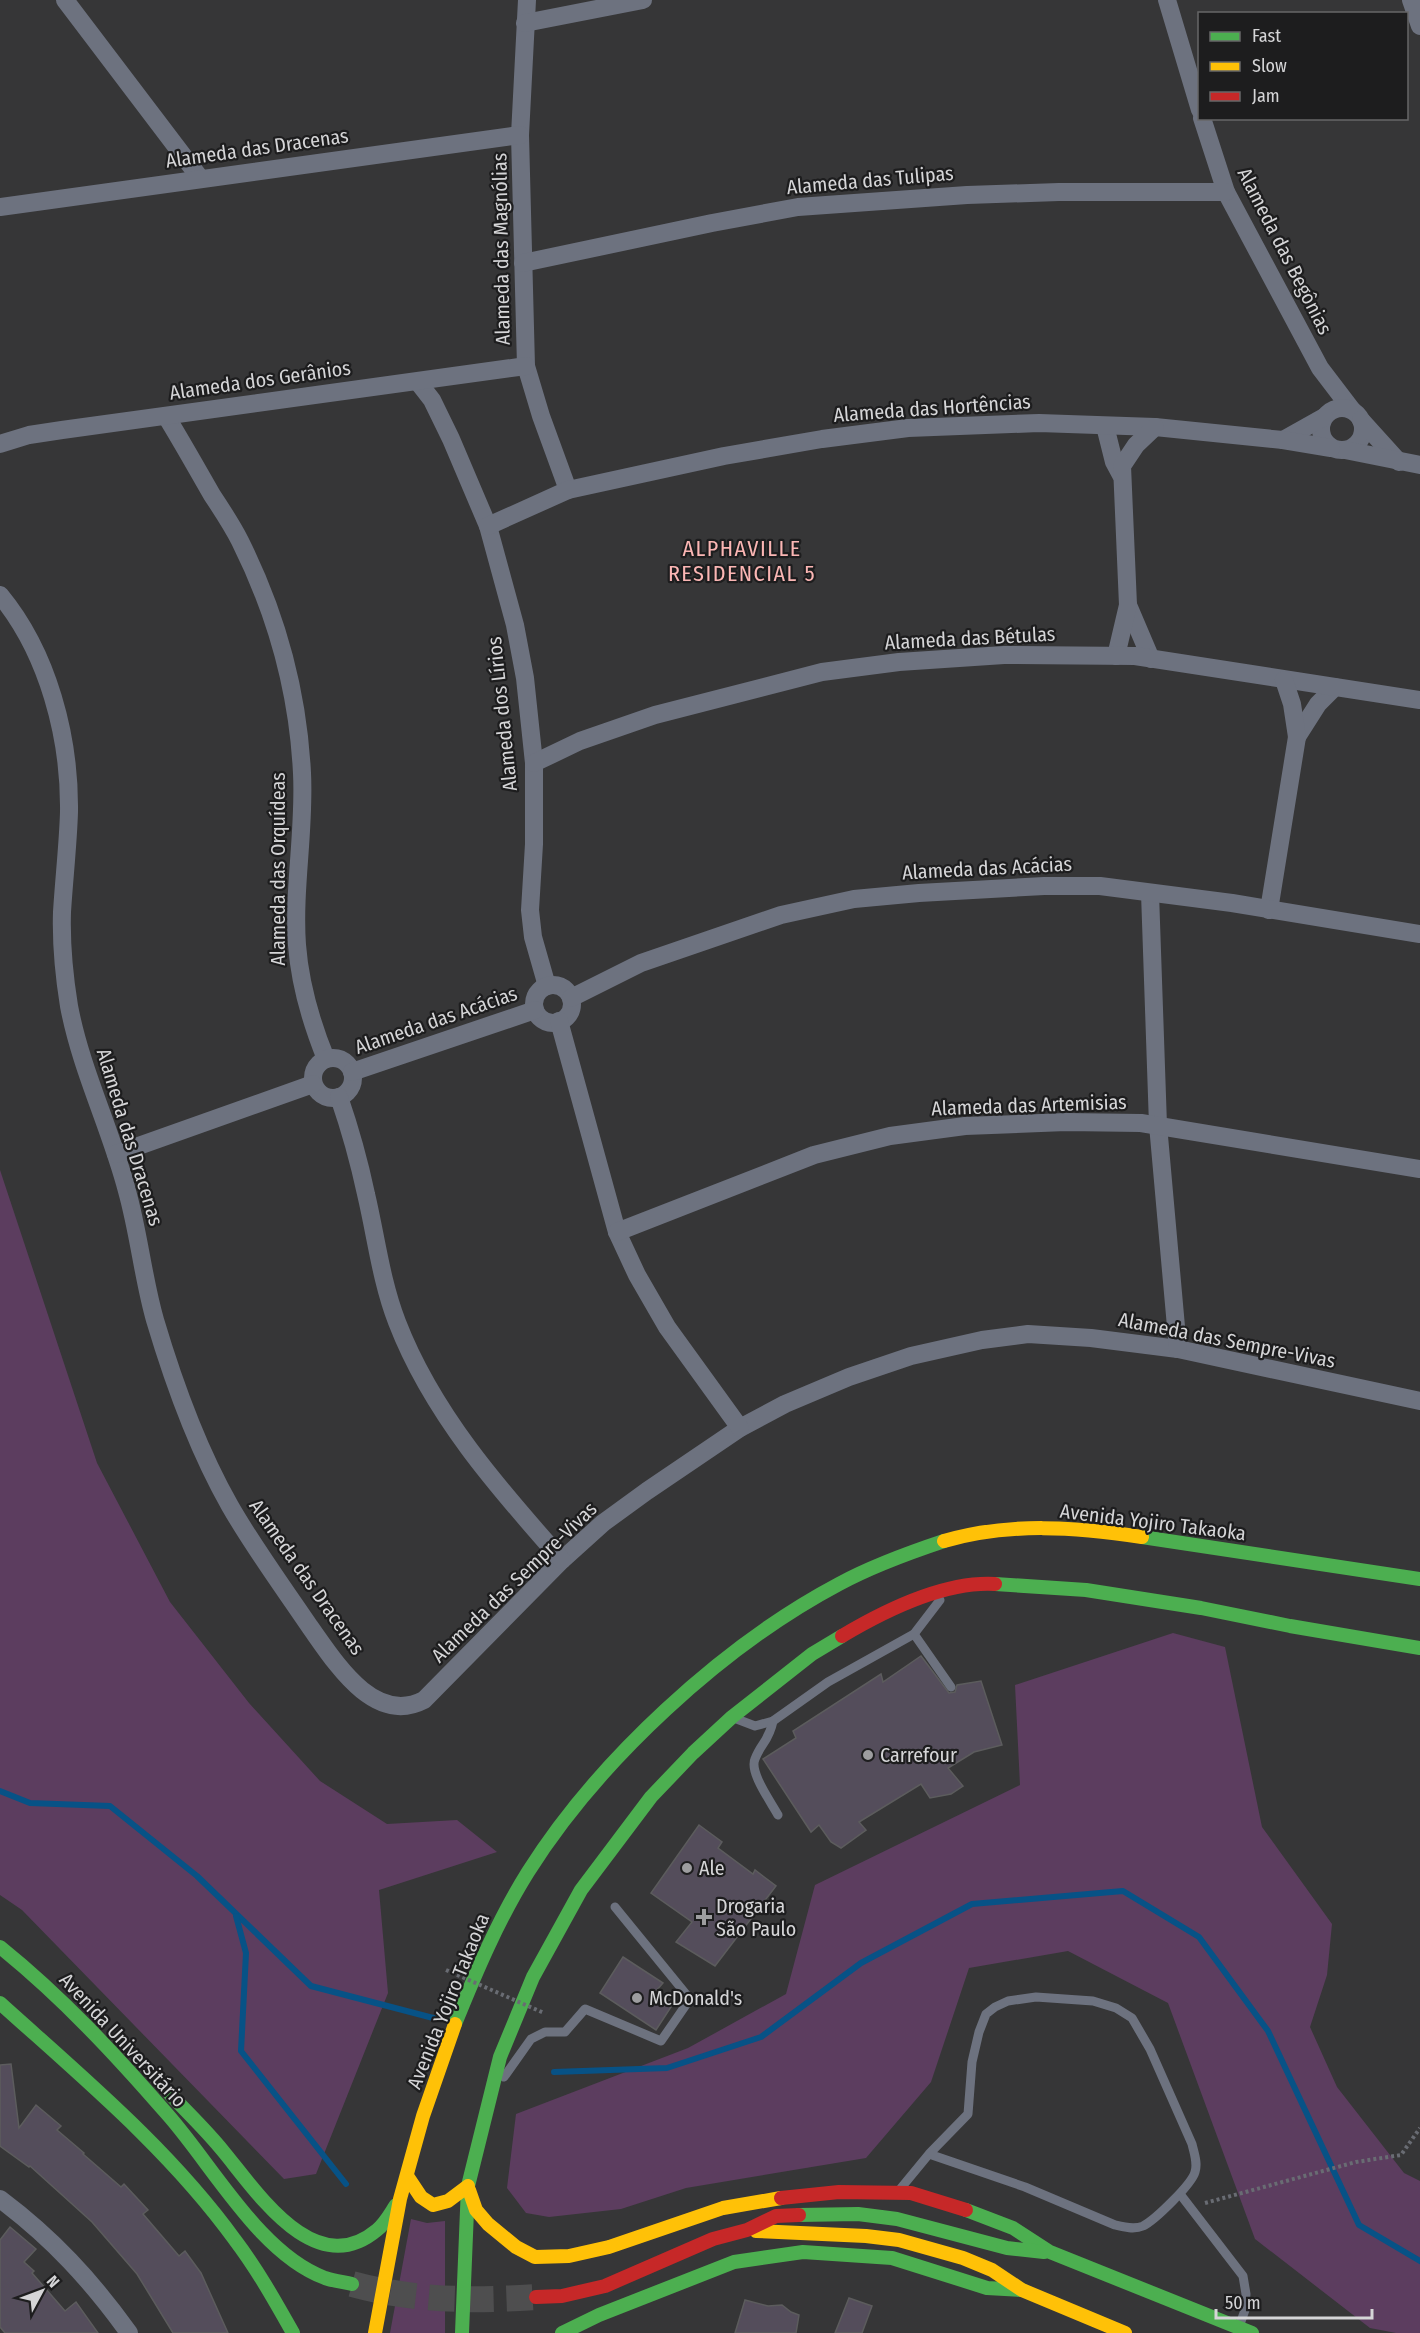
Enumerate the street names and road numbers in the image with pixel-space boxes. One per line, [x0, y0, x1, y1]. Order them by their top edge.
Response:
street label: Alameda das Dracenas [164, 123, 350, 173]
street label: Alameda das Magnólias [487, 153, 515, 345]
street label: Alameda das Tulipas [786, 161, 954, 199]
street label: Alameda das Begônias [1233, 164, 1337, 338]
street label: Alameda dos Gerânios [168, 355, 352, 405]
street label: Alameda das Hortências [833, 389, 1031, 427]
street label: Alameda das Bétulas [884, 622, 1056, 654]
street label: Alameda dos Lírios [482, 636, 522, 792]
street label: Alameda das Orquídeas [266, 772, 290, 966]
street label: Alameda das Acácias [901, 852, 1073, 884]
street label: Alameda das Acácias [352, 981, 520, 1059]
street label: Alameda das Dracenas [92, 1045, 168, 1229]
street label: Alameda das Artemisias [931, 1090, 1127, 1120]
street label: Alameda das Sempre-Vivas [1116, 1307, 1338, 1373]
street label: Alameda das Dracenas [244, 1495, 370, 1659]
street label: Alameda das Sempre-Vivas [426, 1497, 602, 1667]
street label: Avenida Yojiro Takaoka [1059, 1499, 1247, 1545]
street label: Avenida Yojiro Takaoka [402, 1910, 494, 2092]
street label: Avenida Universitário [55, 1968, 191, 2112]

